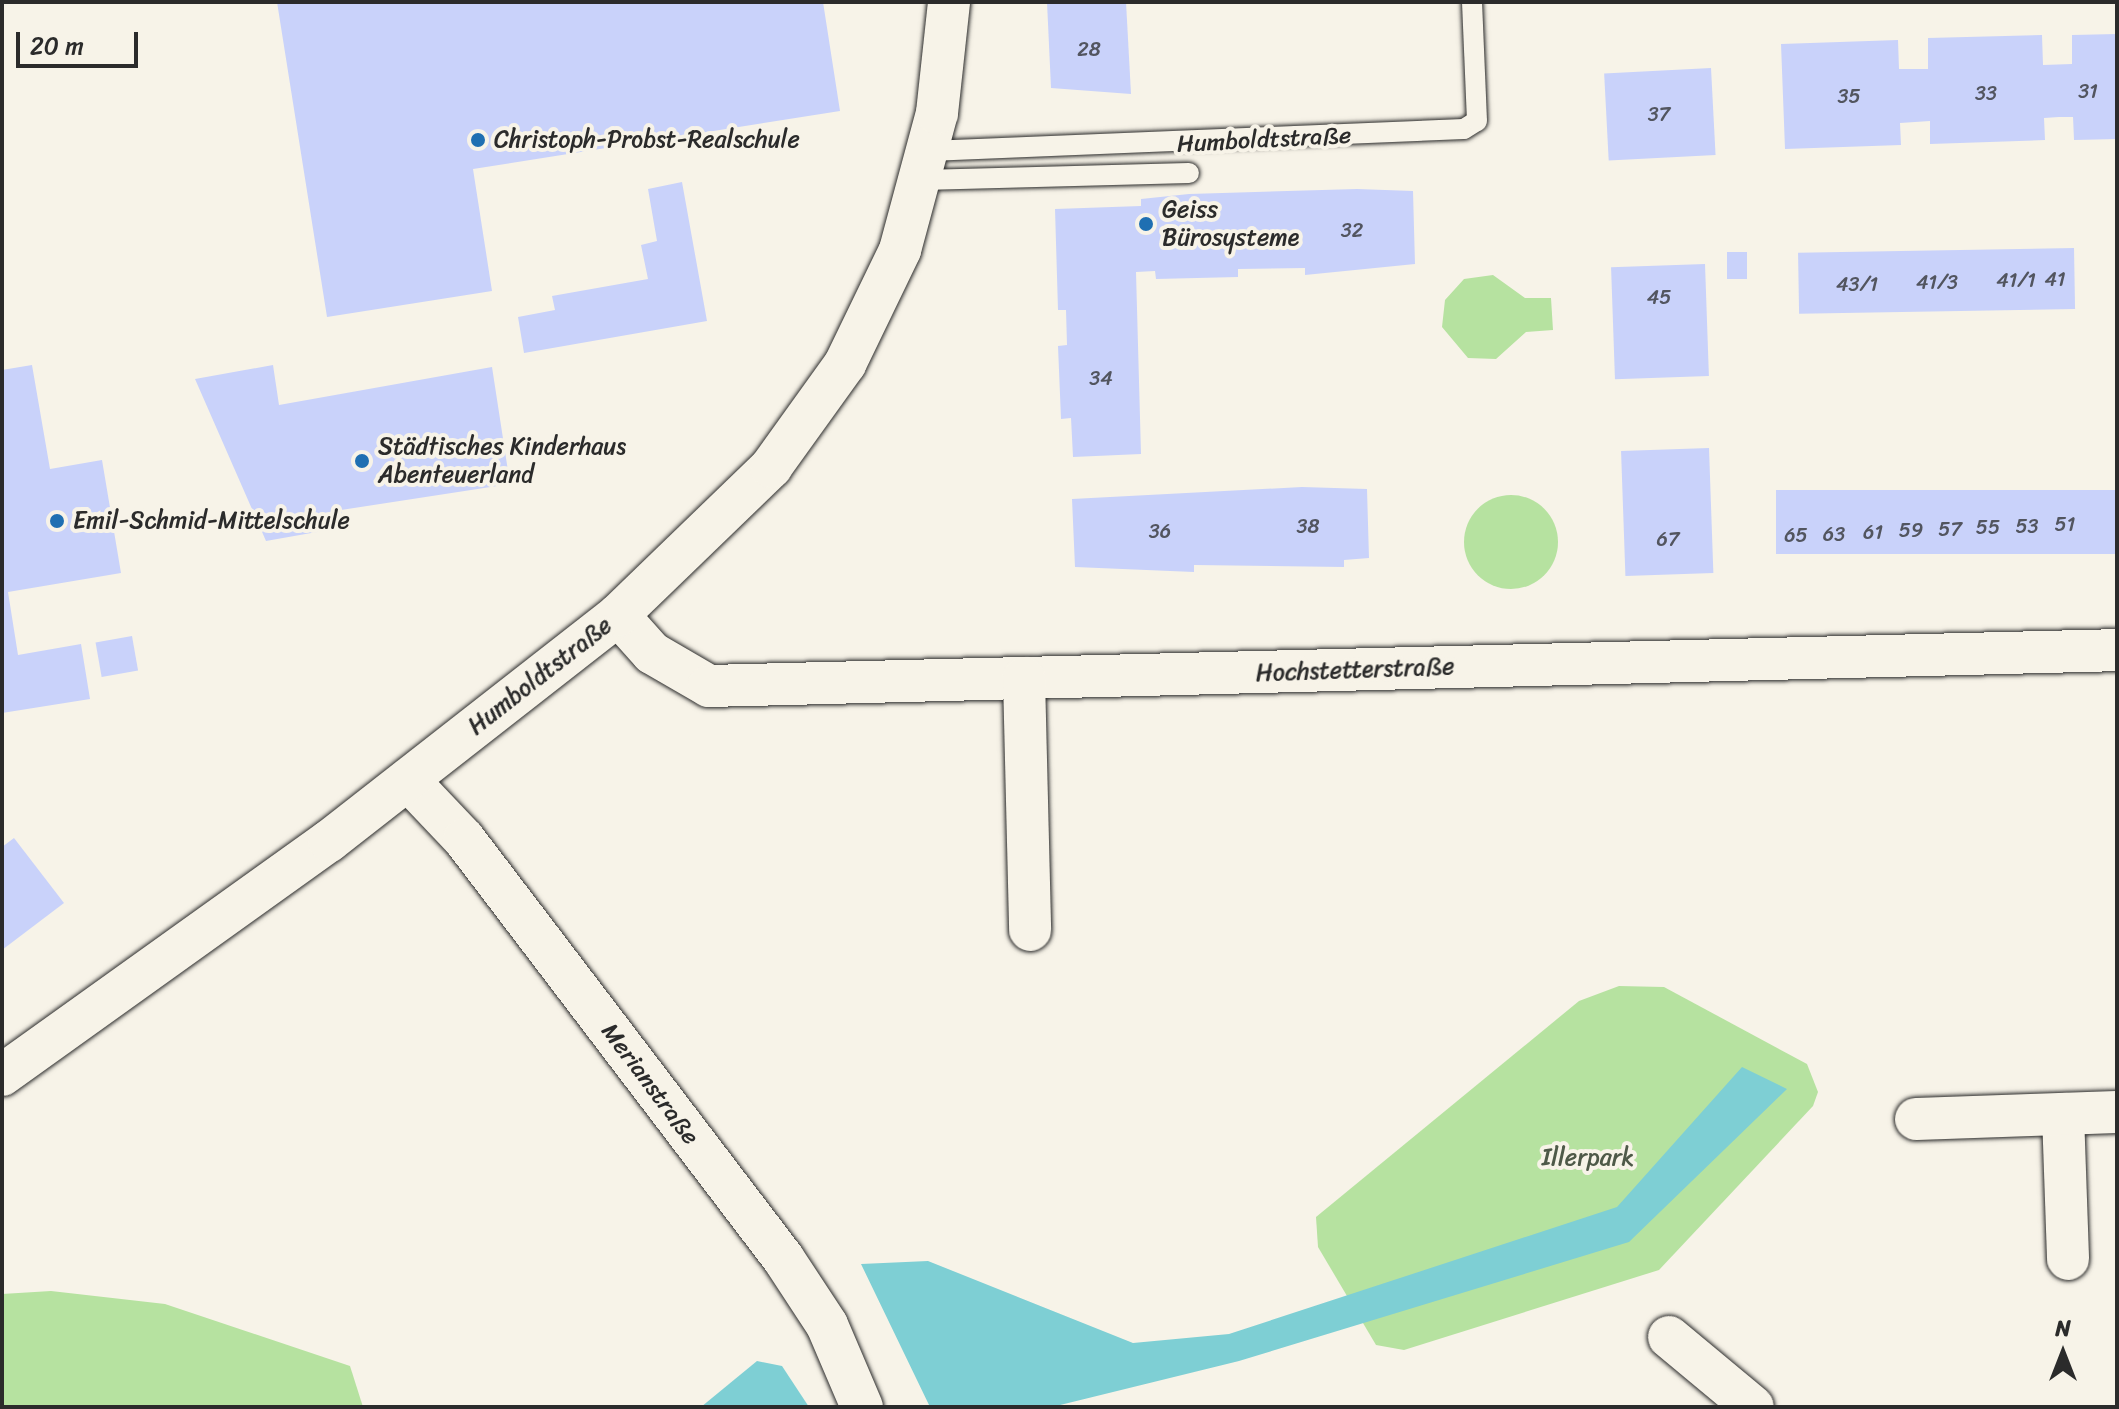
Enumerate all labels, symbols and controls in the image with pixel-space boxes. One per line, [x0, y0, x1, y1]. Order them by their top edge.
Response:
scale bar [20, 16, 142, 66]
text: 20 m [30, 25, 84, 67]
house number: 28 [1077, 37, 1101, 61]
house number: 31 [2078, 79, 2098, 103]
house number: 33 [1975, 81, 1997, 105]
house number: 35 [1837, 84, 1861, 108]
house number: 37 [1648, 102, 1670, 126]
street label: Humboldtstraße [1176, 121, 1352, 159]
place label: Christoph-Probst-Realschule [494, 126, 800, 154]
marker: Christoph-Probst-Realschule [469, 131, 487, 149]
place label: Geiss Bürosysteme [1162, 196, 1299, 252]
marker: Geiss Bürosysteme [1137, 215, 1155, 233]
house number: 32 [1341, 218, 1363, 242]
house number: 41 [2044, 267, 2066, 291]
house number: 41/1 [1996, 268, 2036, 292]
house number: 41/3 [1916, 270, 1958, 294]
house number: 43/1 [1836, 272, 1878, 296]
house number: 45 [1647, 285, 1671, 309]
house number: 34 [1089, 366, 1113, 390]
place label: Städtisches Kinderhaus Abenteuerland [378, 433, 627, 489]
marker: Städtisches Kinderhaus Abenteuerland [353, 452, 371, 470]
place label: Emil-Schmid-Mittelschule [73, 507, 350, 535]
marker: Emil-Schmid-Mittelschule [48, 512, 66, 530]
house number: 51 [2055, 512, 2075, 536]
house number: 38 [1296, 514, 1320, 538]
house number: 53 [2015, 514, 2039, 538]
house number: 55 [1976, 515, 2000, 539]
house number: 57 [1938, 517, 1962, 541]
house number: 59 [1899, 518, 1923, 542]
house number: 36 [1149, 519, 1171, 543]
house number: 61 [1863, 520, 1883, 544]
house number: 63 [1823, 522, 1845, 546]
house number: 65 [1784, 523, 1808, 547]
house number: 67 [1657, 527, 1679, 551]
street label: Humboldtstraße [462, 611, 618, 741]
street label: Hochstetterstraße [1255, 652, 1455, 688]
street label: Merianstraße [595, 1018, 705, 1150]
park label: Illerpark [1542, 1144, 1634, 1172]
text: N [2055, 1309, 2071, 1348]
north arrow [2023, 1313, 2103, 1393]

